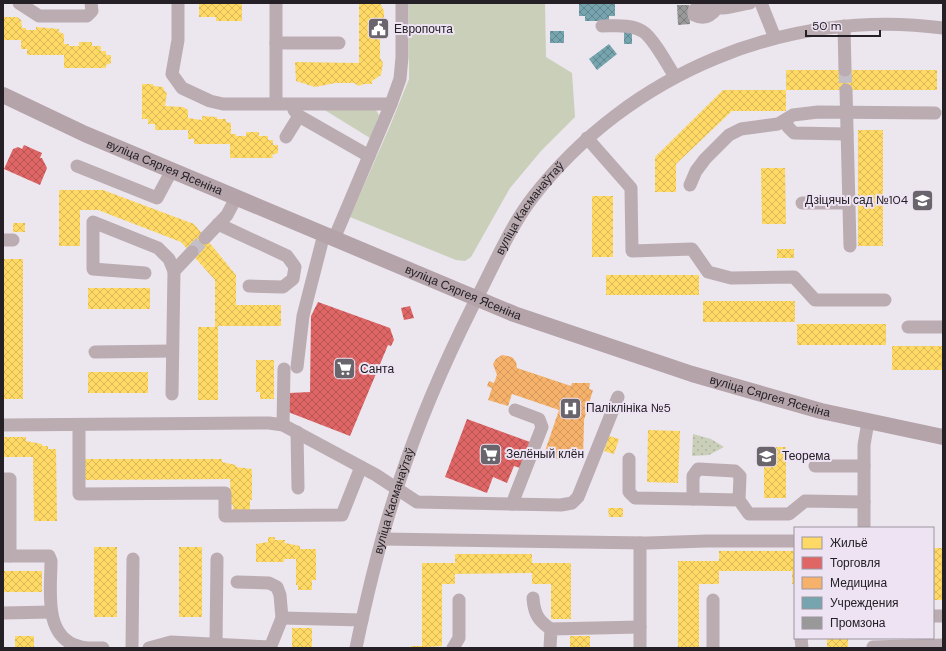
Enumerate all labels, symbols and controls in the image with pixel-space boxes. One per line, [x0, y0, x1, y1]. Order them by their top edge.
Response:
scale bar [806, 12, 880, 38]
public building icon: Европочта [366, 16, 392, 42]
text: 50 m [812, 18, 841, 34]
place label: Европочта [394, 21, 453, 37]
street label: вуліца Сяргея Ясеніна [104, 136, 225, 199]
street label: вуліца Касманаўтаў [492, 158, 567, 258]
school or university icon: Дзіцячы сад №104 [910, 187, 936, 213]
place label: Дзіцячы сад №104 [805, 192, 908, 208]
street label: вуліца Сяргея Ясеніна [403, 261, 524, 324]
supermarket icon: Санта [331, 356, 357, 382]
place label: Санта [360, 361, 394, 377]
street label: вуліца Сяргея Ясеніна [708, 371, 832, 421]
hospital icon: Паліклініка №5 [557, 395, 583, 421]
place label: Паліклініка №5 [586, 400, 671, 416]
supermarket icon: Зелёный клён [477, 441, 503, 467]
school or university icon: Теорема [754, 443, 780, 469]
street label: вуліца Касманаўтаў [370, 446, 418, 556]
place label: Зелёный клён [506, 446, 584, 462]
place label: Теорема [782, 448, 831, 464]
legend [794, 527, 934, 639]
text: Жильё [830, 535, 868, 551]
text: Торговля [830, 555, 880, 571]
text: Медицина [830, 575, 887, 591]
text: Учреждения [830, 595, 899, 611]
text: Промзона [830, 615, 886, 631]

